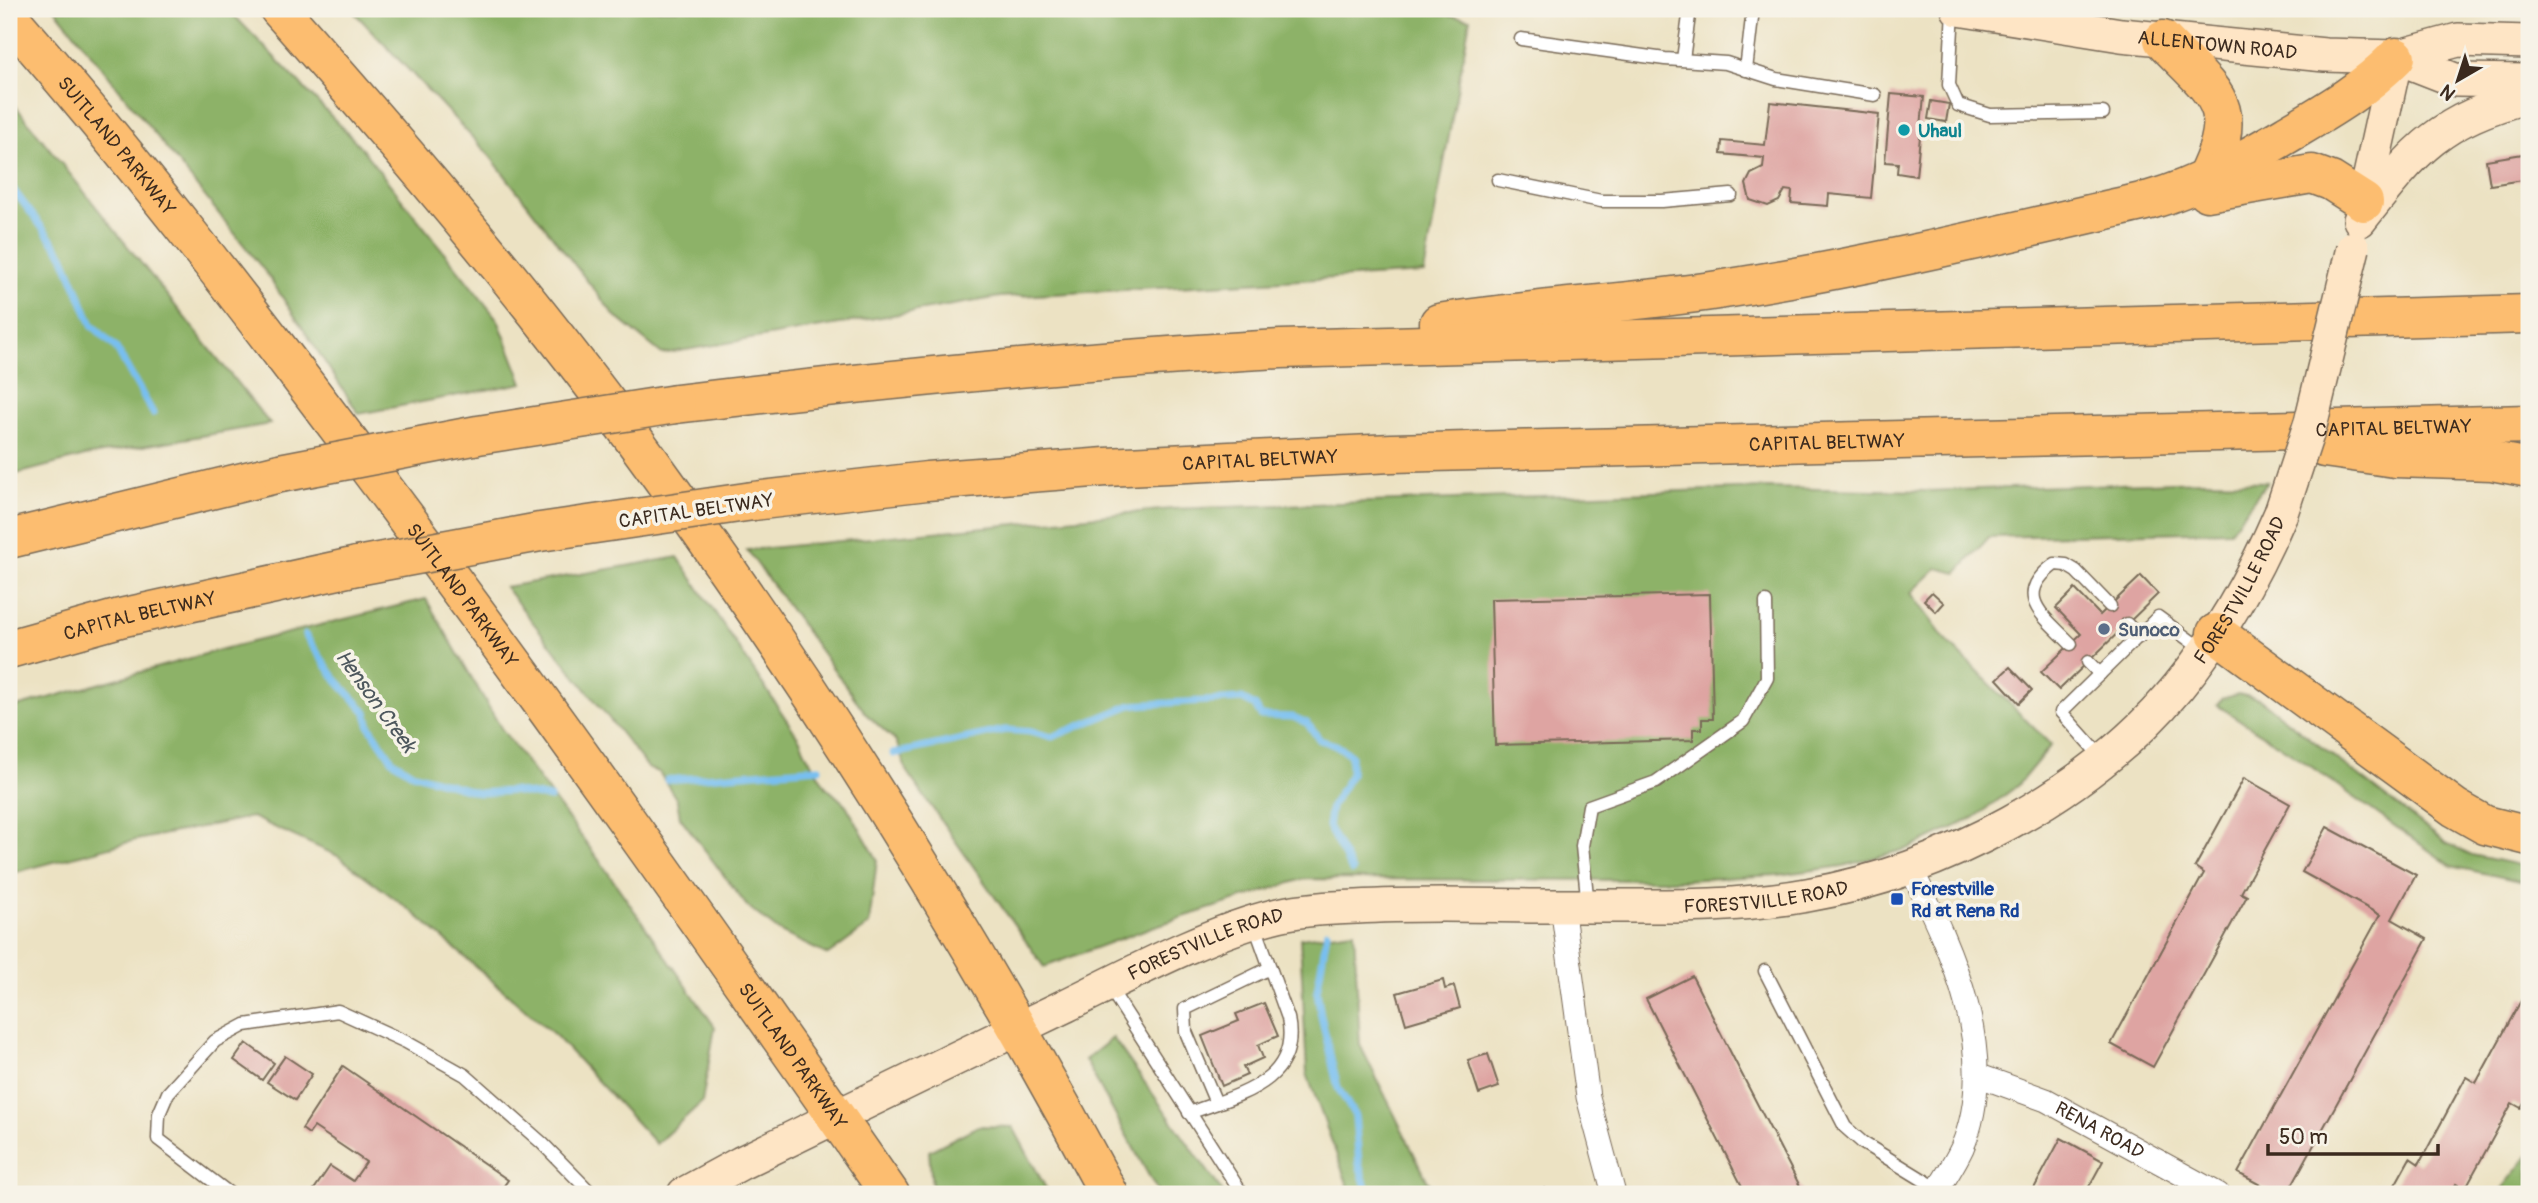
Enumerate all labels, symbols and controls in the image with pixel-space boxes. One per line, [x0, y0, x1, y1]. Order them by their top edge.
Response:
street label: ALLENTOWN ROAD [2137, 26, 2298, 65]
north arrow [2422, 46, 2492, 116]
street label: SUITLAND PARKWAY [52, 72, 181, 221]
text: N [2435, 79, 2460, 106]
place label: Uhaul [1918, 119, 1962, 143]
marker: Uhaul [1896, 122, 1912, 138]
street label: CAPITAL BELTWAY [2315, 414, 2472, 442]
street label: CAPITAL BELTWAY [1749, 429, 1905, 457]
street label: CAPITAL BELTWAY [1182, 445, 1339, 476]
street label: CAPITAL BELTWAY [617, 488, 775, 534]
street label: FORESTVILLE ROAD [2189, 513, 2291, 669]
street label: SUITLAND PARKWAY [401, 519, 523, 672]
street label: CAPITAL BELTWAY [61, 586, 218, 646]
place label: Sunoco [2118, 618, 2181, 642]
marker: Sunoco [2096, 621, 2112, 637]
water label: Henson Creek [329, 645, 423, 760]
street label: FORESTVILLE ROAD [1683, 876, 1851, 919]
place label: Forestville Rd at Rena Rd [1911, 877, 2020, 923]
marker: Forestville Rd at Rena Rd [1889, 891, 1905, 907]
street label: FORESTVILLE ROAD [1124, 903, 1286, 986]
street label: SUITLAND PARKWAY [733, 978, 852, 1134]
street label: RENA ROAD [2051, 1096, 2148, 1164]
scale bar [2268, 1112, 2438, 1156]
text: 50 m [2279, 1124, 2328, 1151]

